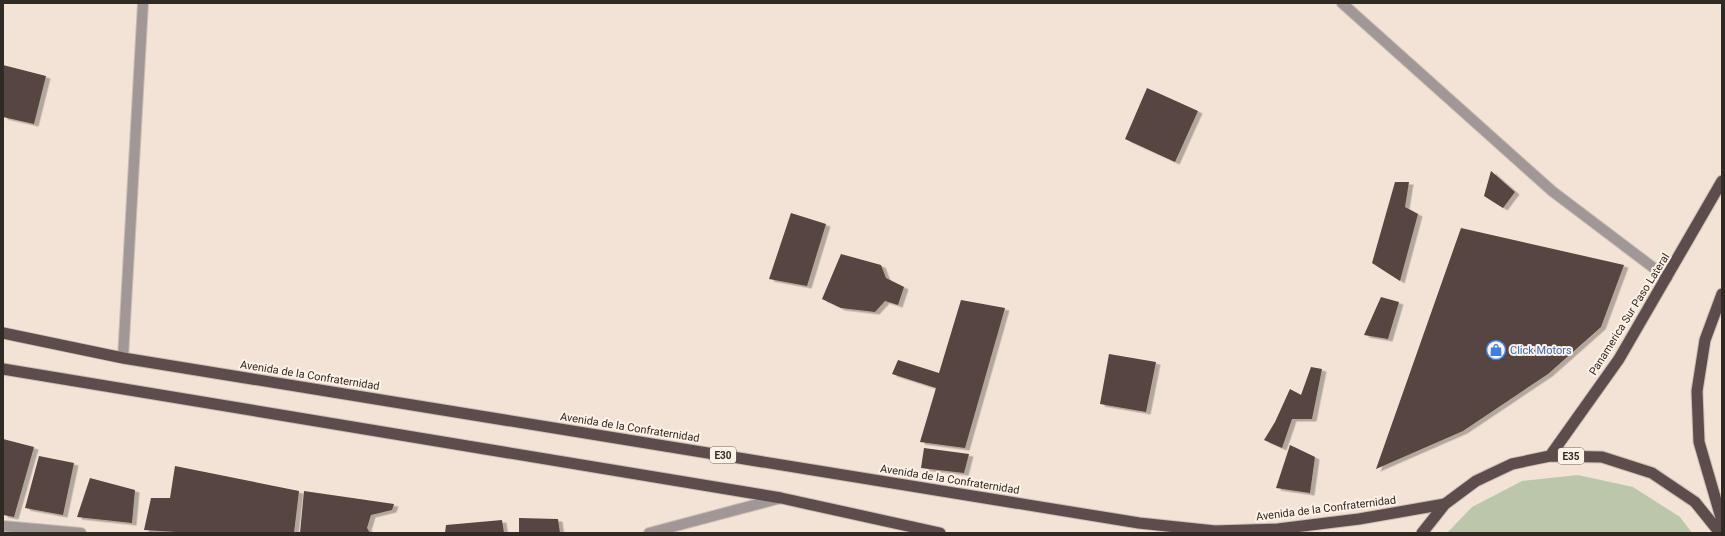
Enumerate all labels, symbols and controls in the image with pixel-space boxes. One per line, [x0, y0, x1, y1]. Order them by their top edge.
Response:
street label: Panamerica Sur Paso Lateral [1586, 251, 1672, 378]
shop icon: Click Motors [1485, 339, 1507, 361]
place label: Click Motors [1510, 344, 1572, 357]
street label: Avenida de la Confraternidad [239, 358, 381, 393]
street label: Avenida de la Confraternidad [559, 410, 701, 445]
road number: E30 [710, 447, 736, 463]
road number: E35 [1558, 448, 1584, 464]
street label: Avenida de la Confraternidad [879, 462, 1021, 497]
street label: Avenida de la Confraternidad [1255, 493, 1397, 524]

